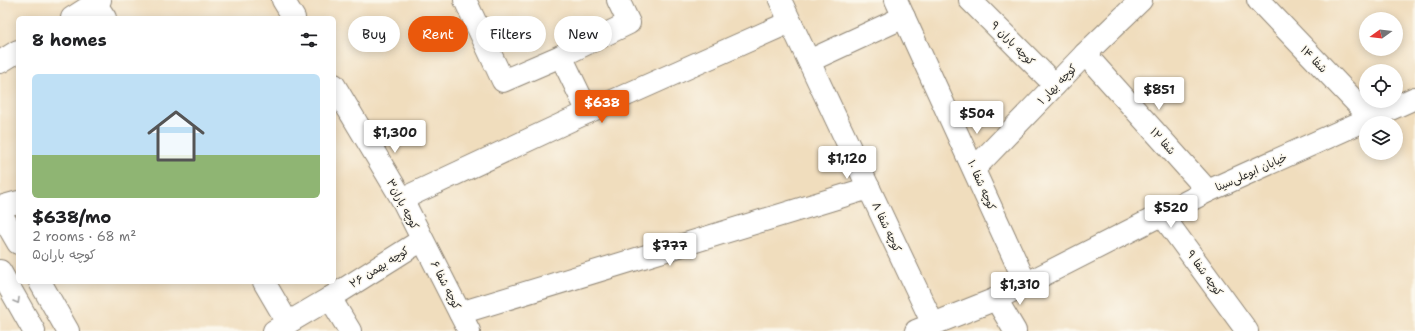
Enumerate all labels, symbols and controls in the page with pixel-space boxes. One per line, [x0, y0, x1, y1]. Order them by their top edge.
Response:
north arrow [1359, 12, 1403, 56]
map controls [1359, 12, 1403, 160]
chip: Buy [348, 16, 400, 52]
chip: Rent [408, 16, 468, 52]
chip: Filters [476, 16, 546, 52]
chip: New [554, 16, 612, 52]
street label: کوچه باران ۹ [987, 18, 1038, 69]
text: 8 homes [32, 29, 107, 51]
icon: filters [298, 29, 320, 51]
street label: شفا ۱۴ [1297, 43, 1330, 76]
street label: کوچه بهار ۱ [1034, 61, 1081, 108]
button: locate [1359, 64, 1403, 108]
pin: $851 [1135, 77, 1183, 111]
text: $851 [1143, 81, 1175, 98]
pin: $638 [578, 90, 626, 124]
text: $638 [584, 94, 620, 111]
icon: home [140, 100, 212, 172]
pin: $504 [953, 101, 1001, 135]
text: $504 [959, 105, 995, 122]
button: layers [1359, 116, 1403, 160]
pin: $1,300 [362, 120, 428, 154]
text: $1,300 [373, 124, 417, 141]
street label: شفا ۱۲ [1147, 125, 1179, 158]
pin: $1,120 [814, 146, 880, 180]
text: $1,120 [827, 150, 867, 167]
street label: خیابان ابوعلی‌سینا [1213, 150, 1289, 195]
street label: کوچه شفا ۱۰ [964, 158, 999, 213]
street label: کوچه باران۳ [383, 176, 422, 232]
pin: $520 [1147, 195, 1195, 229]
text: $520 [1154, 199, 1188, 216]
street label: کوچه شفا ۸ [868, 200, 905, 255]
text: $638/mo [32, 206, 111, 228]
text: 2 rooms · 68 m² [32, 228, 136, 245]
pin: $777 [646, 233, 694, 267]
text: $777 [652, 237, 688, 254]
street label: کوچه بهمن ۲۶ [347, 243, 412, 292]
text: کوچه باران۵ [32, 246, 96, 263]
street label: کوچه شفا ۹ [1183, 247, 1226, 299]
street label: کوچه شفا ۶ [427, 258, 464, 312]
pin: $1,310 [987, 272, 1053, 306]
text: $1,310 [1000, 276, 1040, 293]
one-way arrow [12, 297, 19, 304]

